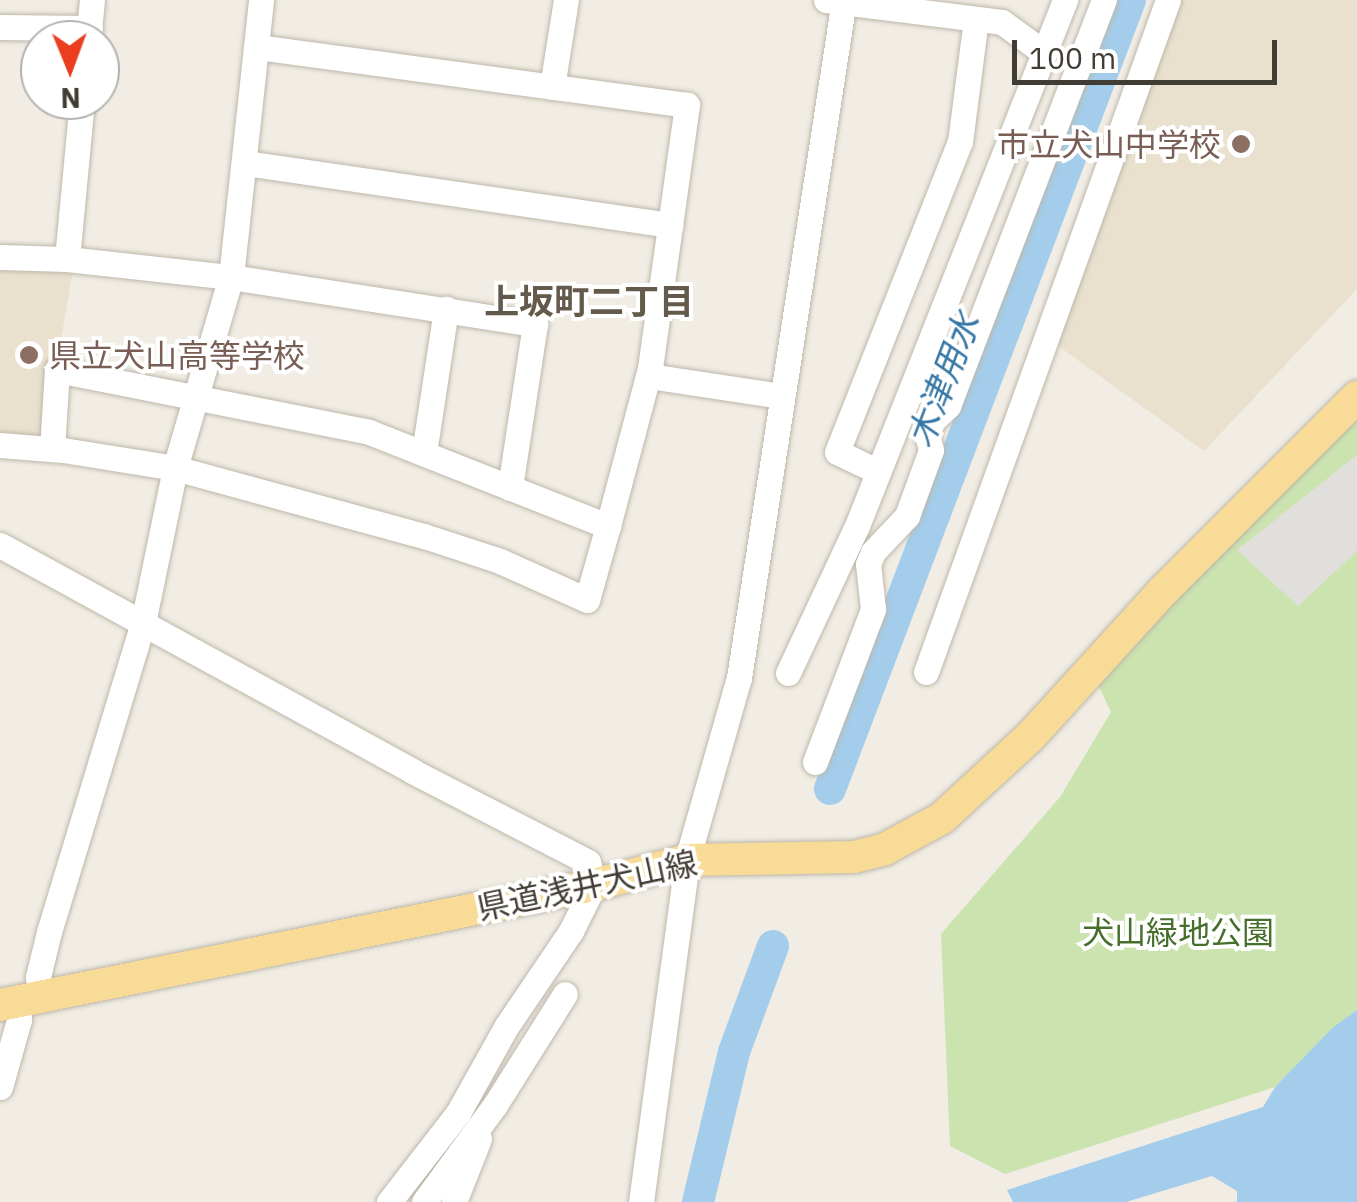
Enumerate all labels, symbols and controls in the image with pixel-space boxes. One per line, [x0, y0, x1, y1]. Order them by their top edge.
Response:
north arrow [20, 20, 120, 120]
scale bar [1017, 20, 1282, 82]
text: 100 m [1029, 38, 1116, 77]
text: N [60, 80, 81, 117]
place label: 市立犬山中学校 [997, 125, 1221, 163]
marker: 市立犬山中学校 [1230, 133, 1252, 155]
district label: 上坂町二丁目 [484, 280, 694, 322]
water label: 木津用水 [898, 307, 988, 453]
place label: 県立犬山高等学校 [49, 336, 305, 374]
marker: 県立犬山高等学校 [18, 344, 40, 366]
street label: 県道浅井犬山線 [473, 843, 701, 927]
park label: 犬山緑地公園 [1082, 913, 1274, 951]

